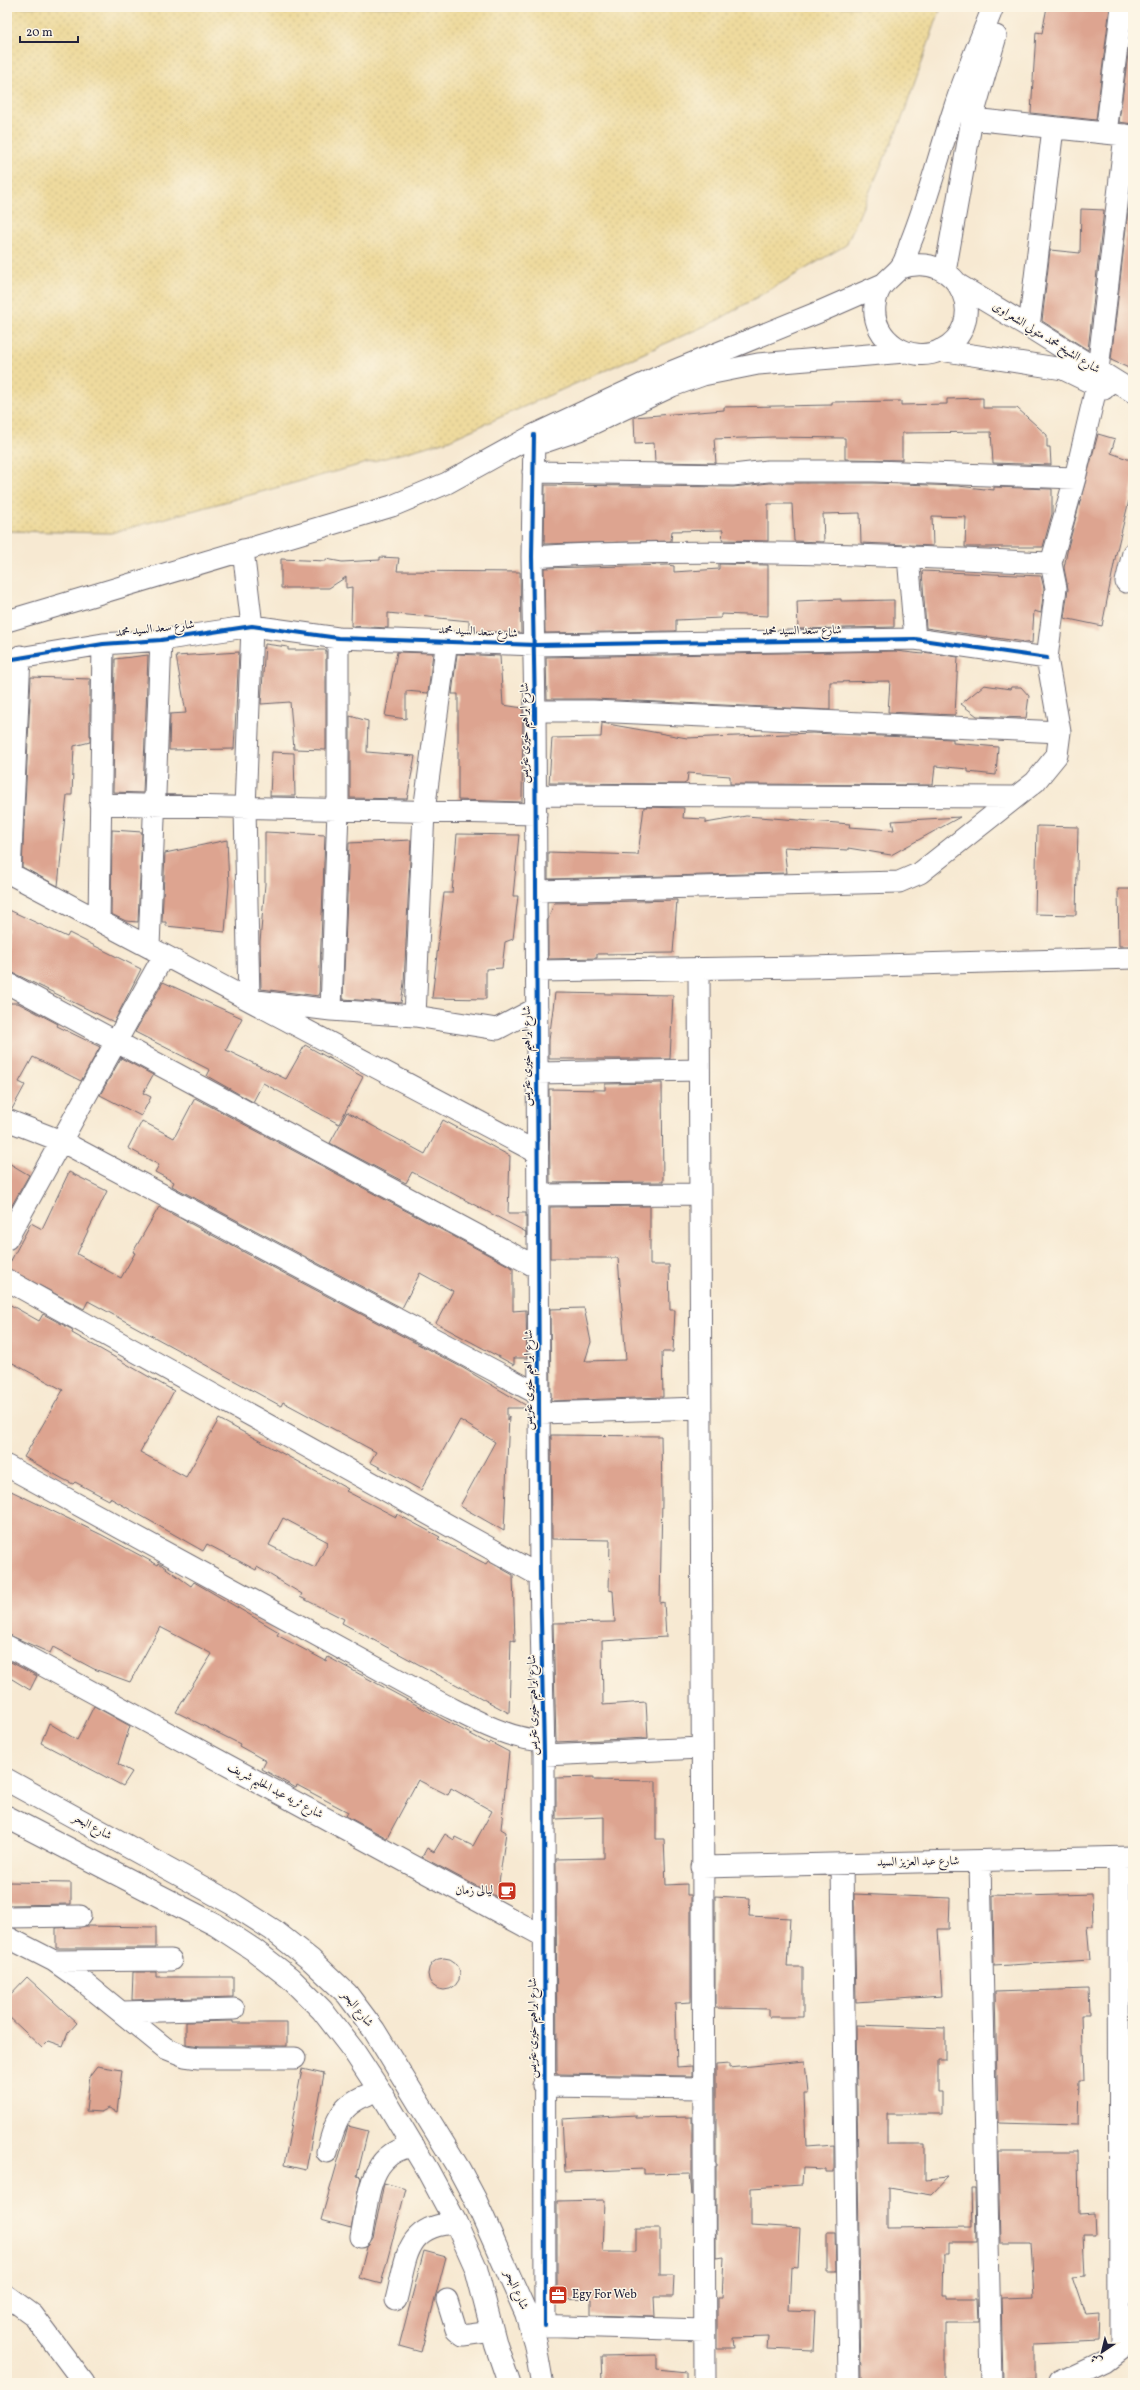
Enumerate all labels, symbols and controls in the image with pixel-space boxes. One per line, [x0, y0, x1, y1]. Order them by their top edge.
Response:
scale bar [20, 18, 78, 44]
text: 20 m [26, 25, 53, 41]
street label: شارع الشيخ محمد متولي الشعراوى [988, 298, 1103, 379]
street label: شارع سعد السيد محمد [115, 617, 196, 643]
street label: شارع سعد السيد محمد [438, 622, 518, 644]
street label: شارع سعد السيد محمد [762, 622, 842, 642]
street label: شارع ابراهيم خيرى عتريس [517, 683, 536, 783]
street label: شارع ابراهيم خيرى عتريس [519, 1006, 538, 1106]
street label: شارع ابراهيم خيرى عتريس [521, 1330, 540, 1430]
street label: شارع ابراهيم خيرى عتريس [524, 1654, 545, 1755]
street label: شارع ثريه عبد الحليم شريف [223, 1759, 326, 1826]
street label: شارع البحر [67, 1809, 115, 1846]
street label: شارع عبد العزيز السيد [877, 1853, 960, 1873]
cafe icon: ليالى زمان [496, 1880, 518, 1902]
place label: ليالى زمان [455, 1883, 493, 1899]
street label: شارع ابراهيم خيرى عتريس [525, 1978, 544, 2078]
street label: شارع البحر [335, 1986, 377, 2032]
street label: شارع البحر [497, 2266, 532, 2314]
office icon: Egy For Web [547, 2284, 569, 2306]
place label: Egy For Web [572, 2287, 637, 2303]
north arrow [1082, 2332, 1122, 2372]
text: ش [1088, 2350, 1106, 2368]

